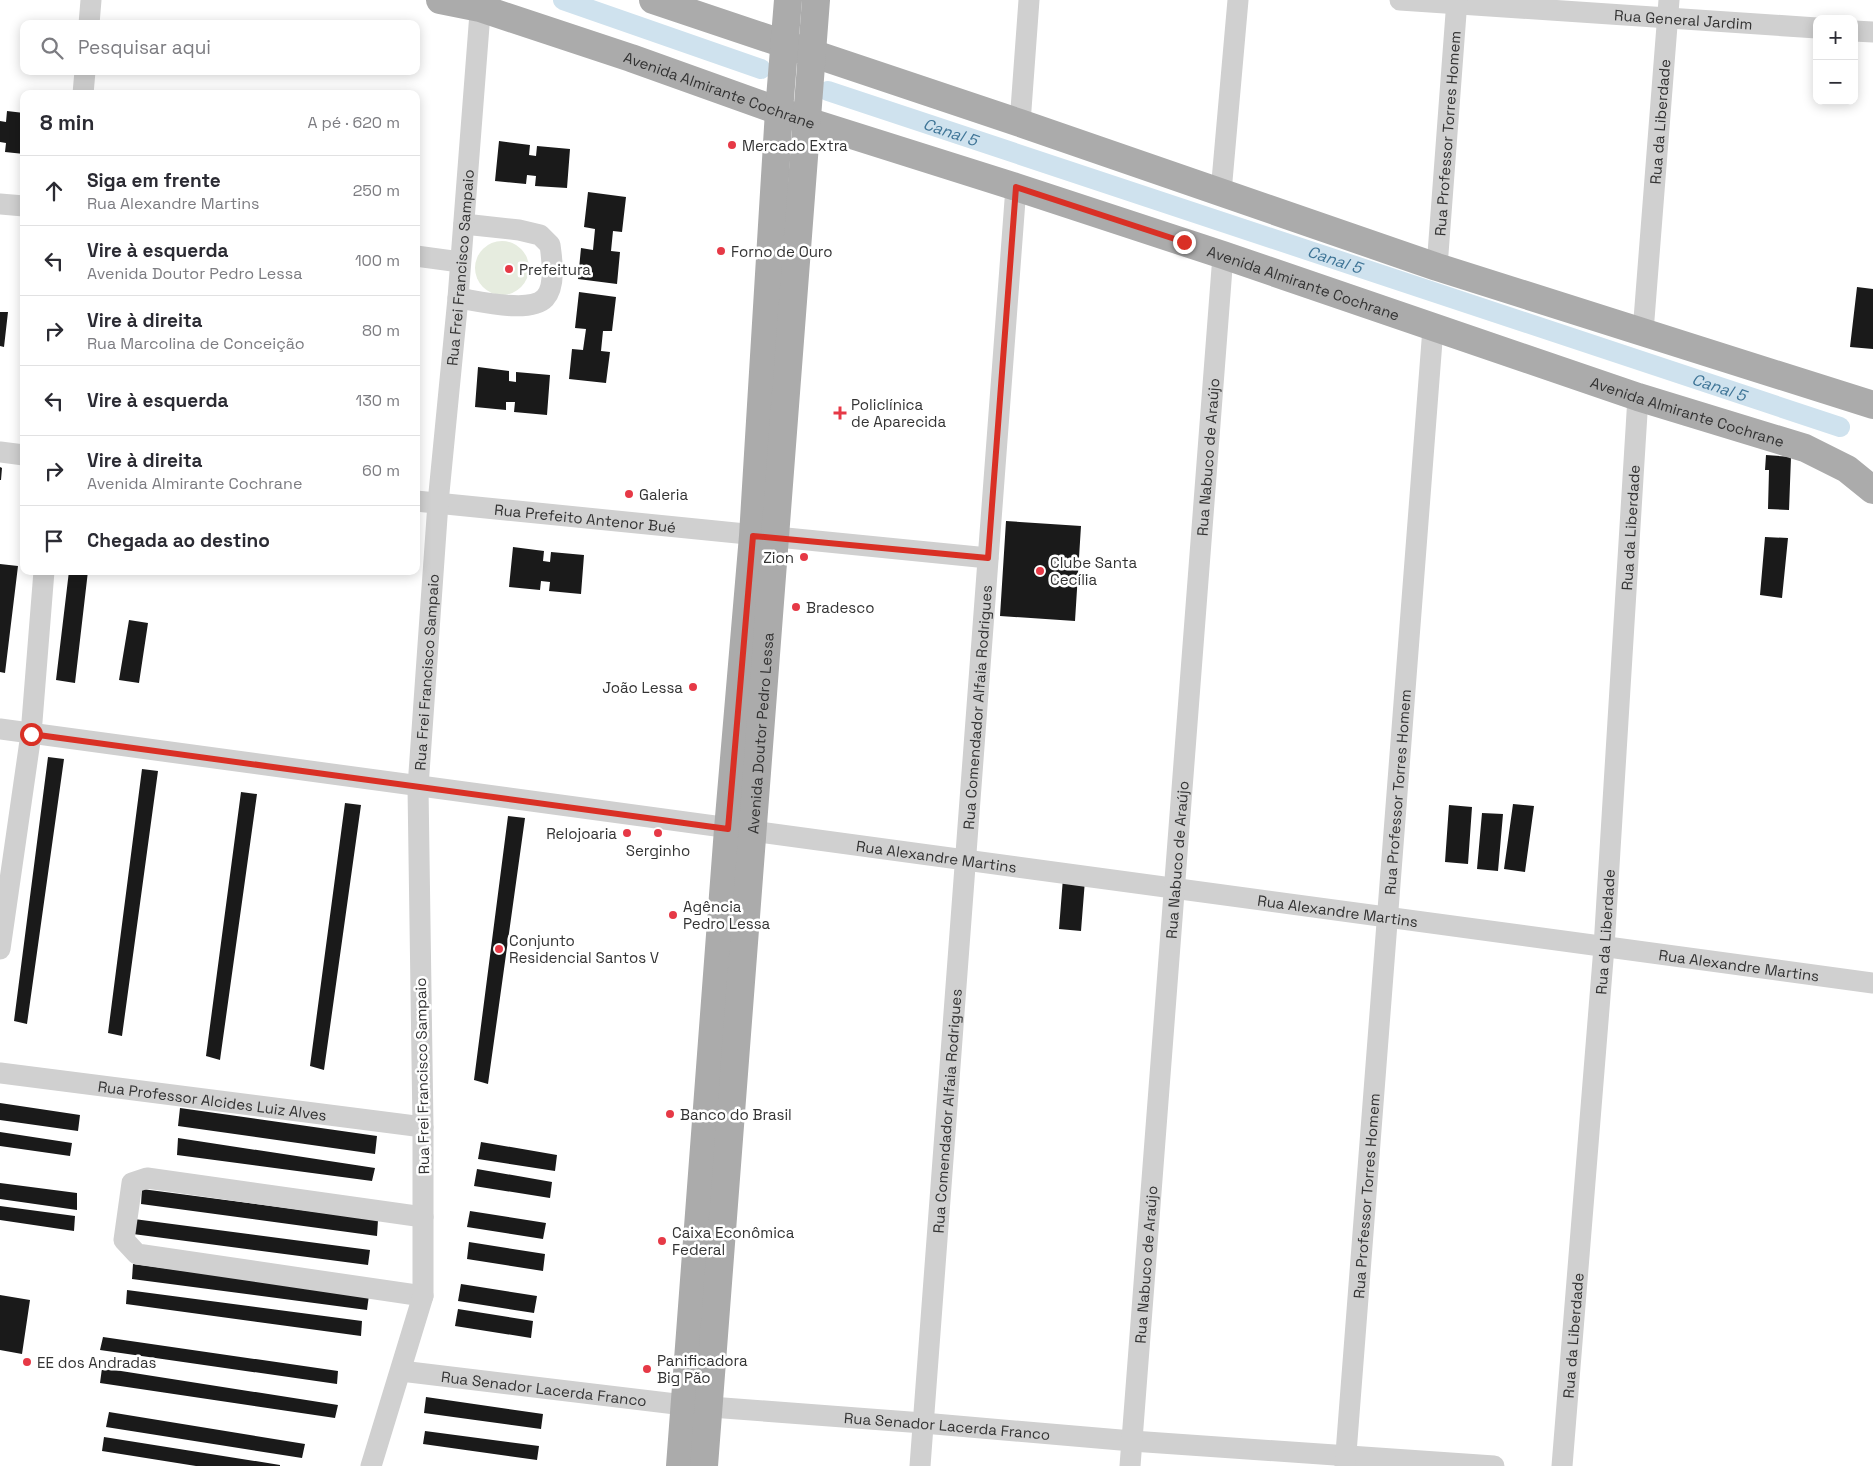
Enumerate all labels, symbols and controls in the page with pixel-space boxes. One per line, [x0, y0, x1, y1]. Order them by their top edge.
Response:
street label: Rua General Jardim [1614, 5, 1753, 33]
map controls [1813, 15, 1858, 105]
button: + [1813, 15, 1858, 60]
search box [20, 20, 420, 75]
street label: Rua Professor Torres Homem [1430, 30, 1464, 237]
icon: search [38, 34, 66, 62]
text: Pesquisar aqui [78, 35, 211, 60]
street label: Avenida Almirante Cochrane [621, 47, 818, 133]
street label: Rua da Liberdade [1645, 58, 1674, 185]
button: − [1813, 60, 1858, 105]
text: 8 min [40, 109, 94, 136]
text: A pé · 620 m [308, 112, 400, 133]
water label: Canal 5 [920, 113, 983, 151]
place label: Mercado Extra [742, 136, 848, 155]
marker: Mercado Extra [726, 139, 738, 151]
text: Siga em frente [87, 168, 221, 193]
street label: Rua Frei Francisco Sampaio [442, 169, 477, 367]
icon: ahead [40, 177, 68, 205]
text: 250 m [353, 180, 400, 201]
text: Rua Alexandre Martins [87, 193, 259, 214]
route end [1173, 231, 1196, 254]
text: Vire à esquerda [87, 238, 229, 263]
water label: Canal 5 [1305, 240, 1367, 279]
street label: Avenida Almirante Cochrane [1205, 241, 1402, 324]
place label: Forno de Ouro [731, 242, 833, 261]
marker: Forno de Ouro [715, 245, 727, 257]
icon: left [40, 247, 68, 275]
text: 100 m [355, 250, 400, 271]
place label: Prefeitura [519, 260, 591, 279]
text: Avenida Doutor Pedro Lessa [87, 263, 302, 284]
marker: Prefeitura [503, 263, 515, 275]
text: Vire à direita [87, 308, 203, 333]
icon: right [40, 317, 68, 345]
text: 80 m [362, 320, 400, 341]
text: Rua Marcolina de Conceição [87, 333, 305, 354]
water label: Canal 5 [1689, 368, 1751, 406]
street label: Avenida Almirante Cochrane [1588, 372, 1787, 451]
street label: Rua Nabuco de Araújo [1192, 377, 1223, 537]
icon: left [40, 387, 68, 415]
text: Vire à esquerda [87, 388, 229, 413]
text: 130 m [356, 390, 400, 411]
place label: Policlínica de Aparecida [851, 395, 946, 431]
marker: Policlínica de Aparecida [833, 406, 847, 420]
text: Vire à direita [87, 448, 203, 473]
icon: right [40, 457, 68, 485]
text: 60 m [362, 460, 400, 481]
street label: Rua da Liberdade [1617, 464, 1643, 591]
text: Avenida Almirante Cochrane [87, 473, 302, 494]
place label: Galeria [639, 485, 688, 504]
marker: Galeria [623, 488, 635, 500]
street label: Rua Prefeito Antenor Bué [493, 499, 677, 536]
icon: arrive [40, 527, 68, 555]
text: Chegada ao destino [87, 528, 270, 553]
place label: Zion [763, 548, 794, 567]
marker: Zion [798, 551, 810, 563]
place label: Clube Santa Cecília [1050, 553, 1138, 589]
marker: Clube Santa Cecília [1034, 565, 1046, 577]
street label: Rua Frei Francisco Sampaio [410, 573, 442, 771]
street label: Rua Comendador Alfaia Rodrigues [958, 584, 996, 830]
place label: Bradesco [806, 598, 874, 617]
marker: Bradesco [790, 601, 802, 613]
street label: Avenida Doutor Pedro Lessa [743, 631, 777, 835]
place label: João Lessa [602, 678, 683, 697]
marker: João Lessa [687, 681, 699, 693]
street label: Rua Professor Torres Homem [1380, 689, 1415, 895]
route start [20, 723, 43, 746]
street label: Rua Nabuco de Araújo [1161, 780, 1192, 940]
place label: Relojoaria [546, 824, 617, 843]
marker: Relojoaria [621, 827, 633, 839]
marker: Serginho [652, 827, 664, 839]
street label: Rua Alexandre Martins [855, 836, 1018, 876]
place label: Serginho [626, 841, 690, 860]
street label: Rua da Liberdade [1591, 868, 1618, 995]
street label: Rua Alexandre Martins [1256, 890, 1419, 931]
place label: Agência Pedro Lessa [683, 897, 771, 933]
marker: Agência Pedro Lessa [667, 909, 679, 921]
place label: Conjunto Residencial Santos V [509, 931, 659, 967]
marker: Conjunto Residencial Santos V [493, 943, 505, 955]
street label: Rua Alexandre Martins [1658, 945, 1821, 985]
street label: Rua Frei Francisco Sampaio [411, 977, 433, 1175]
street label: Rua Comendador Alfaia Rodrigues [928, 988, 965, 1234]
street label: Rua Professor Alcides Luiz Alves [97, 1076, 328, 1124]
street label: Rua Professor Torres Homem [1348, 1092, 1383, 1299]
place label: Banco do Brasil [680, 1105, 792, 1124]
marker: Banco do Brasil [664, 1108, 676, 1120]
street label: Rua Nabuco de Araújo [1130, 1185, 1161, 1344]
place label: Caixa Econômica Federal [672, 1223, 795, 1259]
marker: Caixa Econômica Federal [656, 1235, 668, 1247]
street label: Rua da Liberdade [1558, 1272, 1587, 1399]
place label: Panificadora Big Pão [657, 1351, 748, 1387]
place label: EE dos Andradas [37, 1353, 157, 1372]
marker: EE dos Andradas [21, 1356, 33, 1368]
marker: Panificadora Big Pão [641, 1363, 653, 1375]
street label: Rua Senador Lacerda Franco [440, 1366, 648, 1410]
street label: Rua Senador Lacerda Franco [843, 1408, 1051, 1443]

